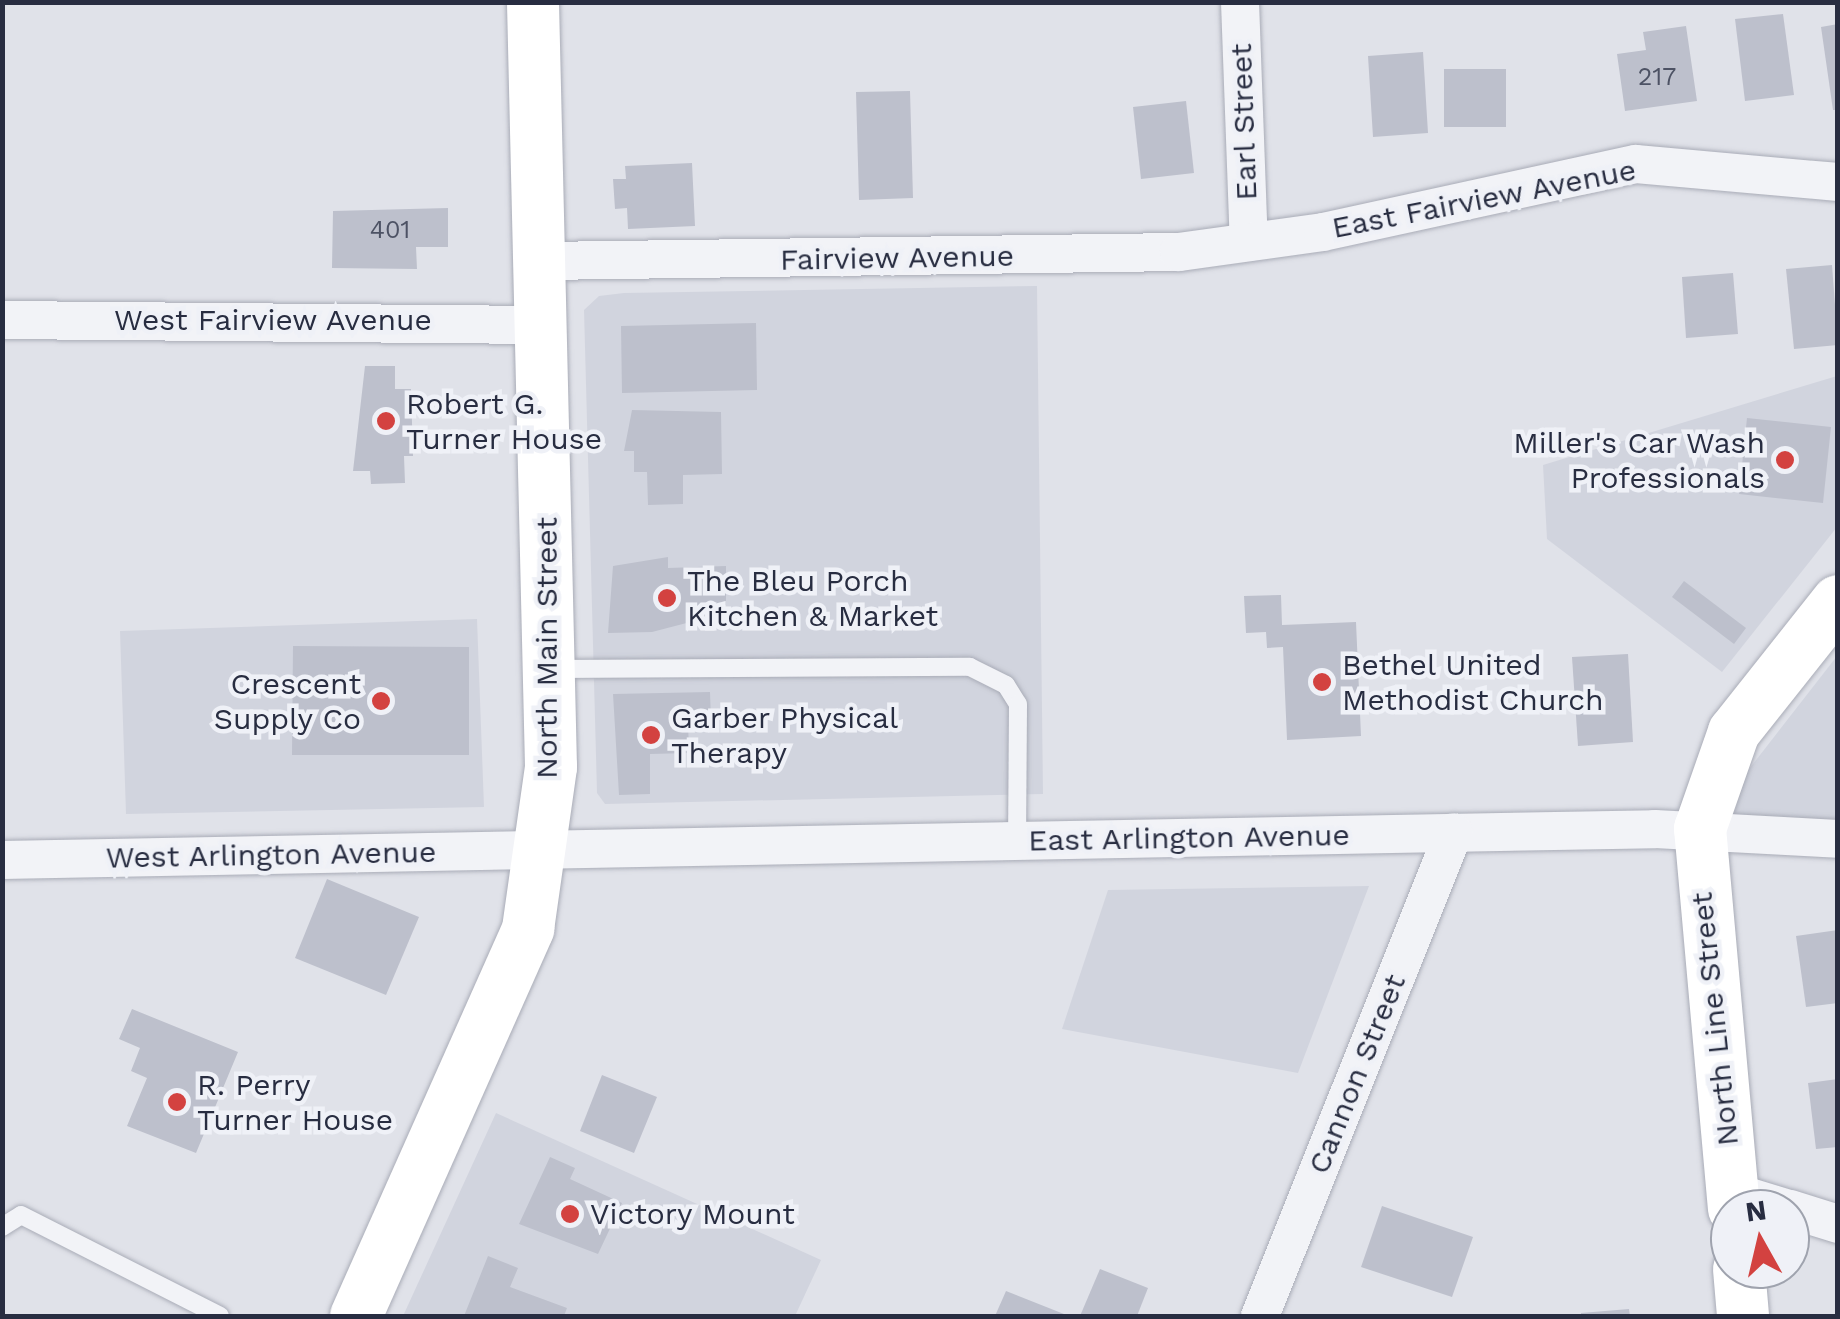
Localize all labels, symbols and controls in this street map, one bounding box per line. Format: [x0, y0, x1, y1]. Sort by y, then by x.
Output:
street label: Earl Street [1223, 42, 1265, 202]
house number: 217 [1638, 62, 1676, 92]
street label: East Fairview Avenue [1328, 152, 1640, 246]
house number: 401 [370, 215, 410, 245]
street label: Fairview Avenue [779, 238, 1015, 278]
street label: West Fairview Avenue [113, 302, 433, 338]
place label: Robert G. Turner House [406, 386, 603, 456]
marker: Robert G. Turner House [375, 410, 397, 432]
place label: Miller's Car Wash Professionals [1512, 425, 1765, 496]
marker: Miller's Car Wash Professionals [1774, 449, 1796, 471]
street label: North Main Street [529, 517, 565, 779]
place label: The Bleu Porch Kitchen & Market [687, 563, 938, 634]
marker: The Bleu Porch Kitchen & Market [656, 587, 678, 609]
place label: Bethel United Methodist Church [1342, 647, 1604, 718]
place label: Crescent Supply Co [213, 666, 361, 736]
marker: Bethel United Methodist Church [1311, 671, 1333, 693]
marker: Crescent Supply Co [370, 690, 392, 712]
place label: Garber Physical Therapy [671, 700, 899, 770]
marker: Garber Physical Therapy [640, 724, 662, 746]
street label: East Arlington Avenue [1027, 817, 1351, 859]
street label: West Arlington Avenue [104, 834, 438, 876]
street label: North Line Street [1684, 890, 1746, 1148]
street label: Cannon Street [1301, 969, 1413, 1179]
place label: R. Perry Turner House [197, 1067, 394, 1138]
marker: R. Perry Turner House [166, 1091, 188, 1113]
north arrow [1710, 1189, 1810, 1289]
text: N [1743, 1193, 1769, 1229]
place label: Victory Mount [590, 1196, 796, 1232]
marker: Victory Mount [559, 1203, 581, 1225]

